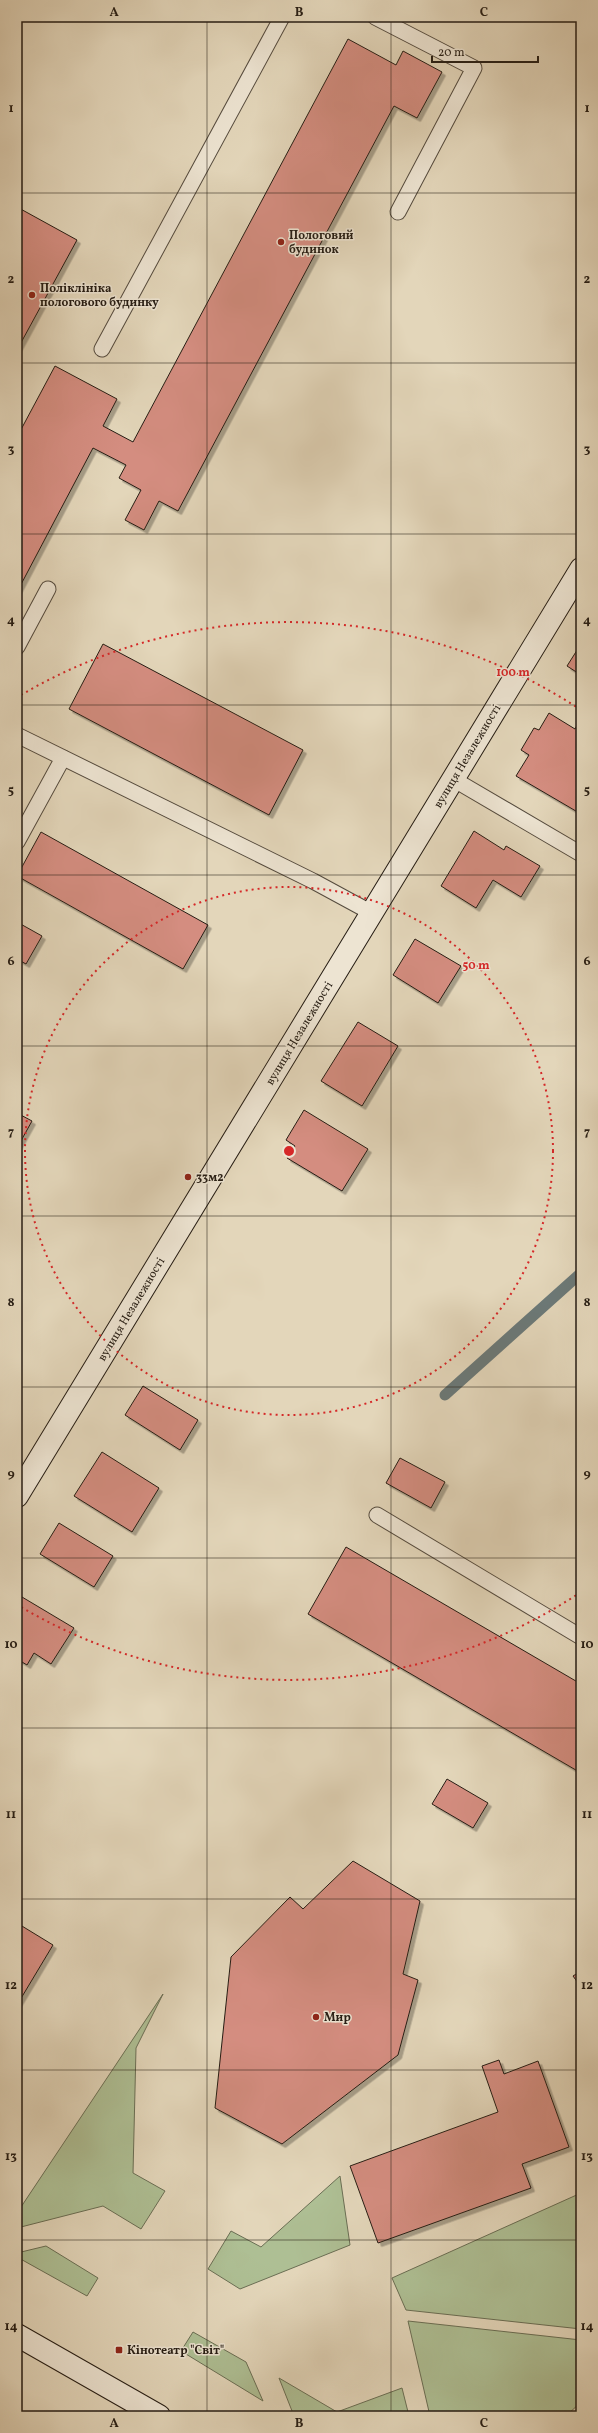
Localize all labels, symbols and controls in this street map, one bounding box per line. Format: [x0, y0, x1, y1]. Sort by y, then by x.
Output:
text: A [109, 4, 119, 22]
text: B [295, 4, 304, 22]
text: C [480, 4, 488, 22]
scale bar [432, 38, 538, 64]
text: 20 m [438, 45, 465, 61]
text: 1 [8, 100, 14, 118]
text: 1 [584, 100, 590, 118]
place label: Пологовий будинок [289, 228, 354, 258]
marker: Пологовий будинок [276, 237, 286, 247]
text: 2 [8, 271, 15, 289]
text: 2 [584, 271, 591, 289]
place label: Поліклініка пологового будинку [40, 281, 159, 311]
marker: Поліклініка пологового будинку [27, 290, 37, 300]
text: 3 [8, 441, 15, 459]
text: 3 [584, 441, 591, 459]
text: 4 [7, 612, 15, 630]
text: 4 [583, 612, 591, 630]
text: 100 m [496, 665, 530, 681]
street label: вулиця Незалежності [431, 701, 505, 811]
text: 5 [8, 782, 14, 800]
text: 5 [584, 782, 590, 800]
text: 6 [7, 953, 15, 971]
text: 6 [583, 953, 591, 971]
text: 50 m [462, 958, 490, 974]
street label: вулиця Незалежності [263, 978, 337, 1088]
text: 7 [8, 1124, 14, 1142]
text: 7 [584, 1124, 590, 1142]
centre of rings [282, 1144, 296, 1158]
place label: 33м2 [196, 1170, 223, 1186]
marker: 33м2 [183, 1172, 193, 1182]
street label: вулиця Незалежності [95, 1254, 169, 1364]
text: 8 [7, 1294, 15, 1312]
text: 8 [583, 1294, 591, 1312]
text: 9 [7, 1465, 15, 1483]
text: 9 [583, 1465, 591, 1483]
text: 10 [4, 1636, 18, 1654]
text: 10 [580, 1636, 594, 1654]
text: 11 [6, 1806, 16, 1824]
text: 11 [582, 1806, 592, 1824]
text: 12 [5, 1977, 17, 1995]
text: 12 [581, 1977, 593, 1995]
place label: Мир [324, 2010, 351, 2026]
marker: Мир [311, 2012, 321, 2022]
text: 13 [5, 2148, 17, 2166]
text: 13 [581, 2148, 593, 2166]
text: 14 [4, 2318, 18, 2336]
text: 14 [580, 2318, 594, 2336]
place label: Кінотеатр "Світ" [127, 2343, 224, 2359]
marker: Кінотеатр "Світ" [114, 2345, 124, 2355]
text: A [109, 2415, 119, 2433]
text: B [295, 2415, 304, 2433]
text: C [480, 2415, 488, 2433]

